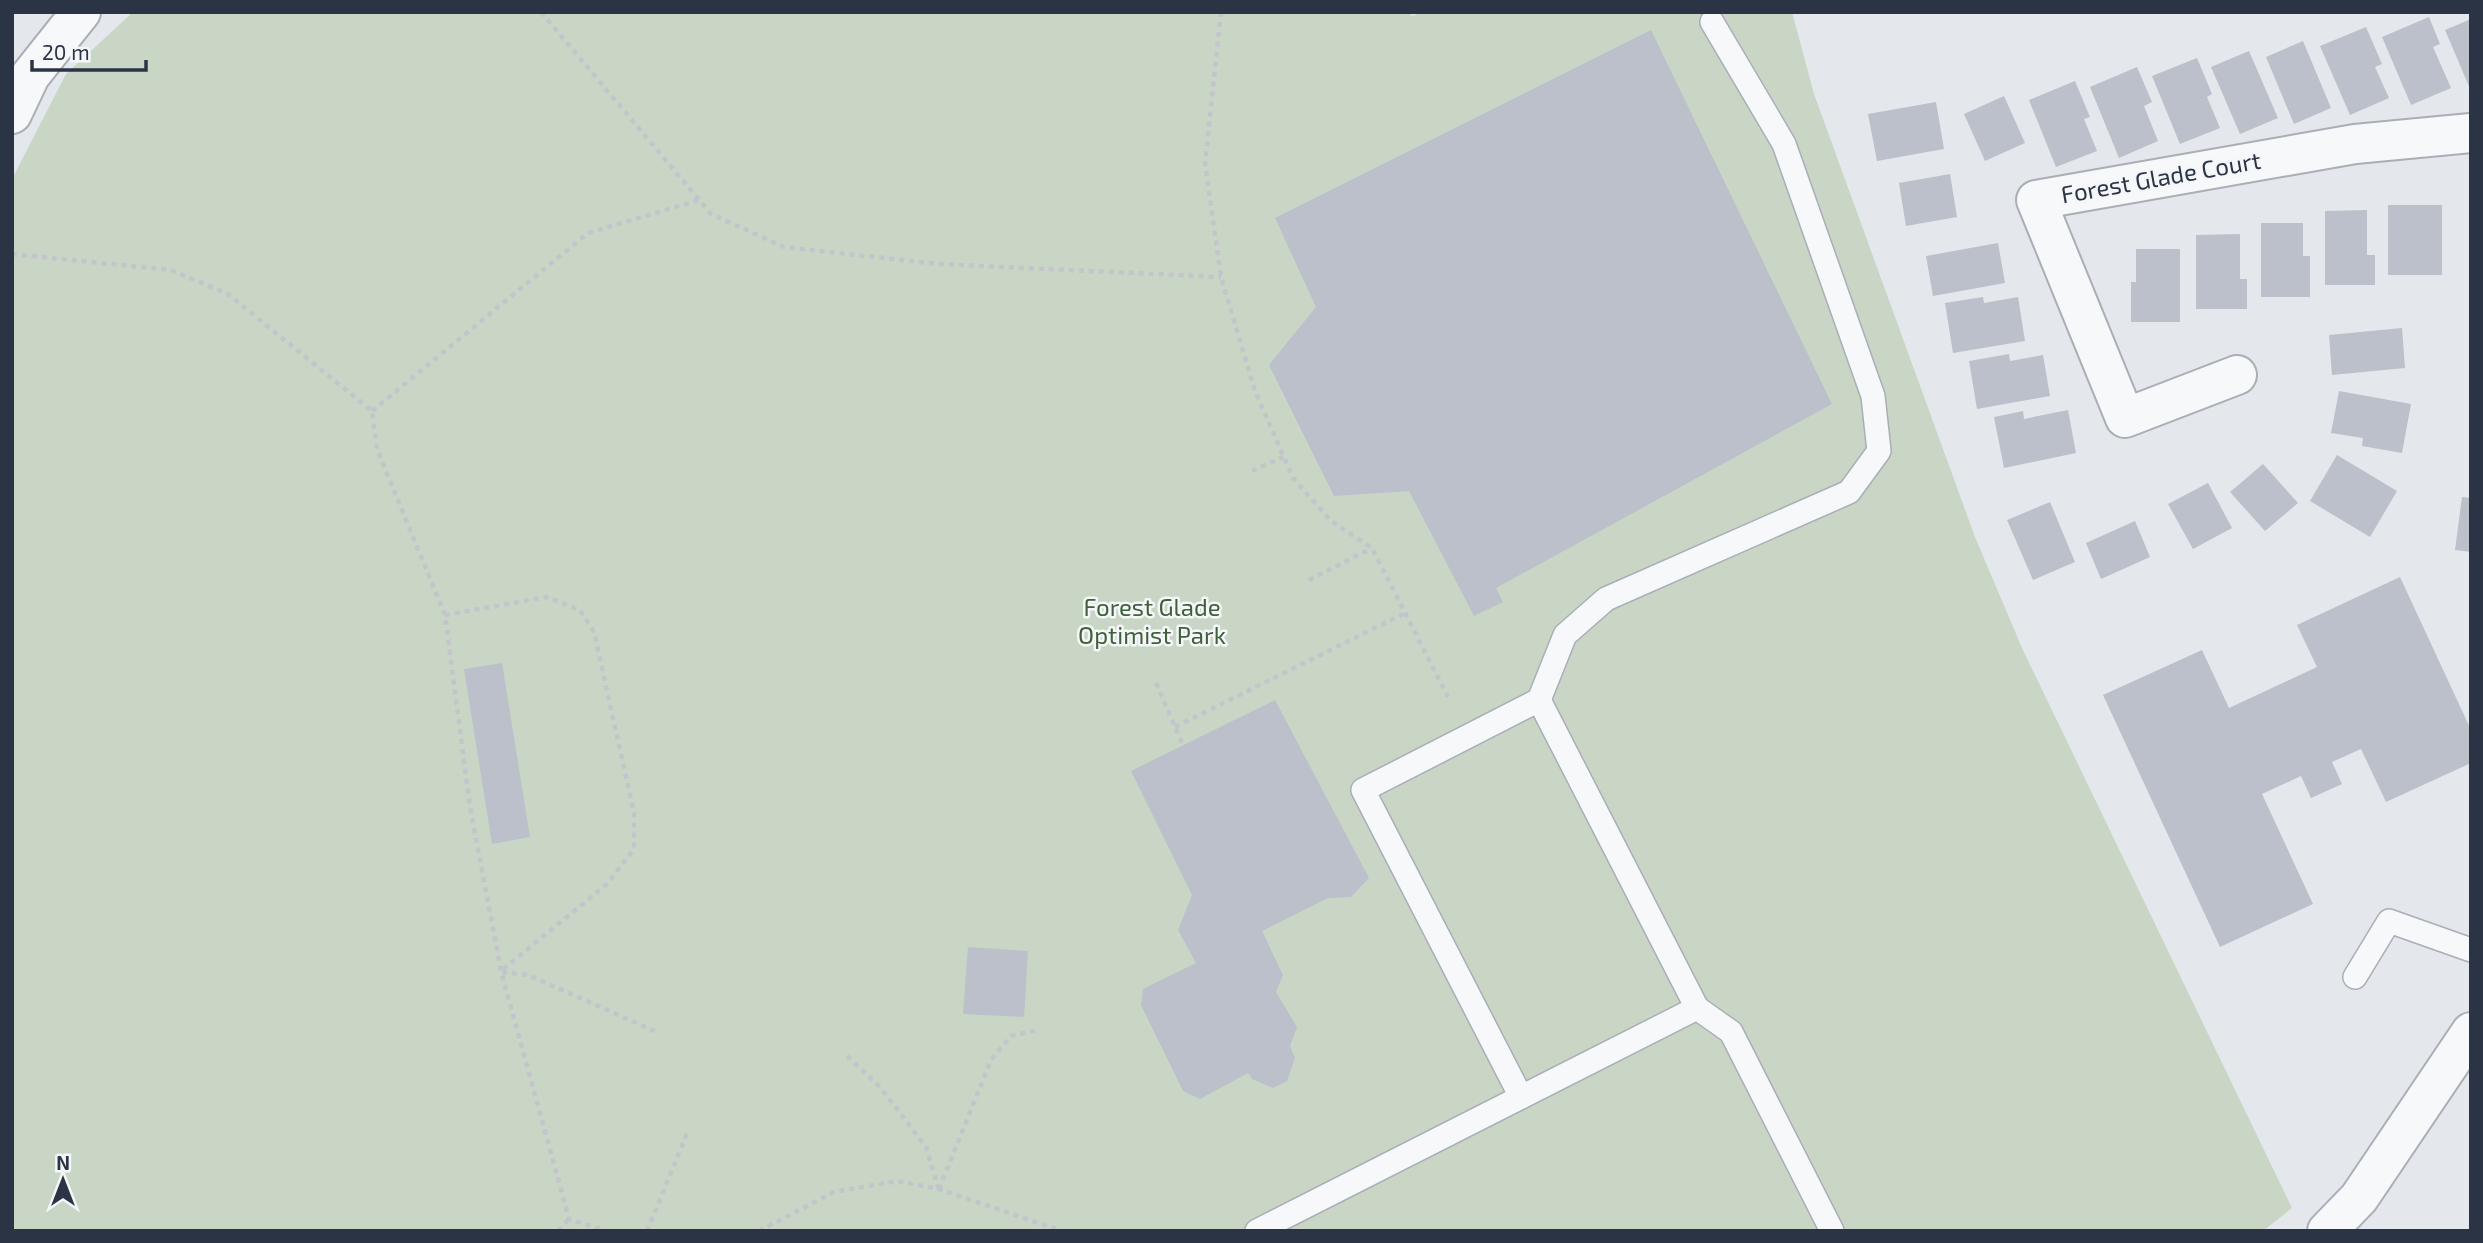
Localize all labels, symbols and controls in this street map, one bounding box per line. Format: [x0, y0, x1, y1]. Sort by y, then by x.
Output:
scale bar [32, 28, 145, 72]
text: 20 m [42, 39, 90, 64]
street label: Forest Glade Court [2059, 145, 2263, 208]
park label: Forest Glade Optimist Park [1078, 592, 1226, 649]
north arrow [28, 1145, 98, 1215]
text: N [56, 1151, 70, 1174]

